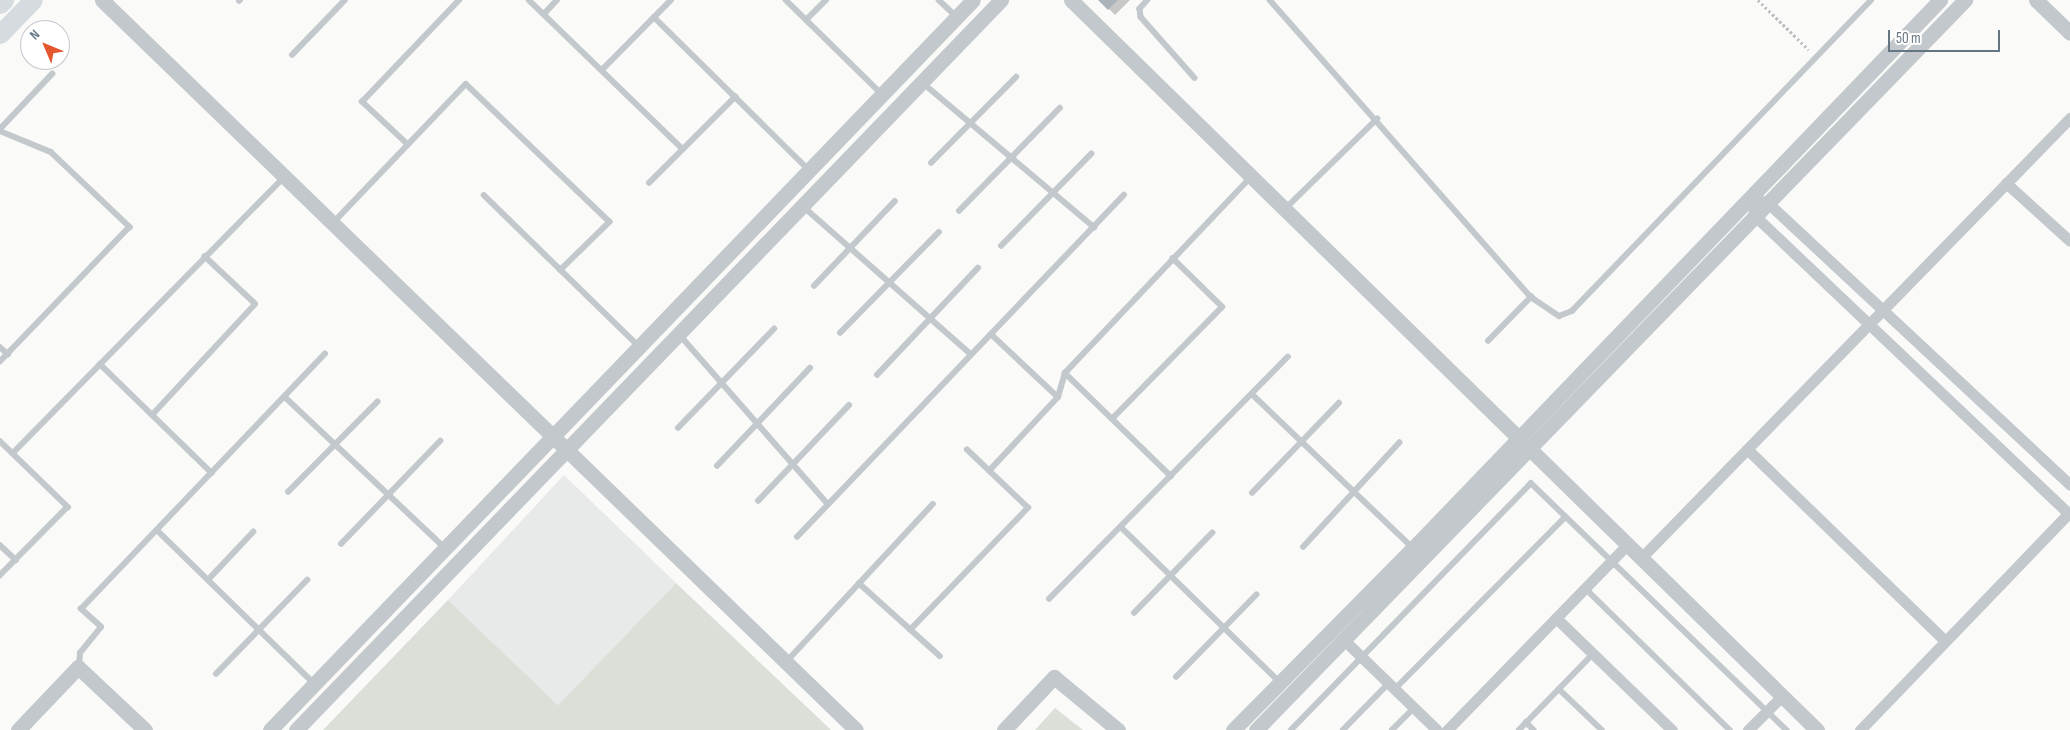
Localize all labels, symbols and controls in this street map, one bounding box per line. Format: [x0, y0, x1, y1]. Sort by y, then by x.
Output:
north arrow [20, 20, 70, 70]
scale bar [1890, 20, 2002, 52]
text: N [26, 26, 43, 43]
text: 50 m [1896, 29, 1921, 48]

